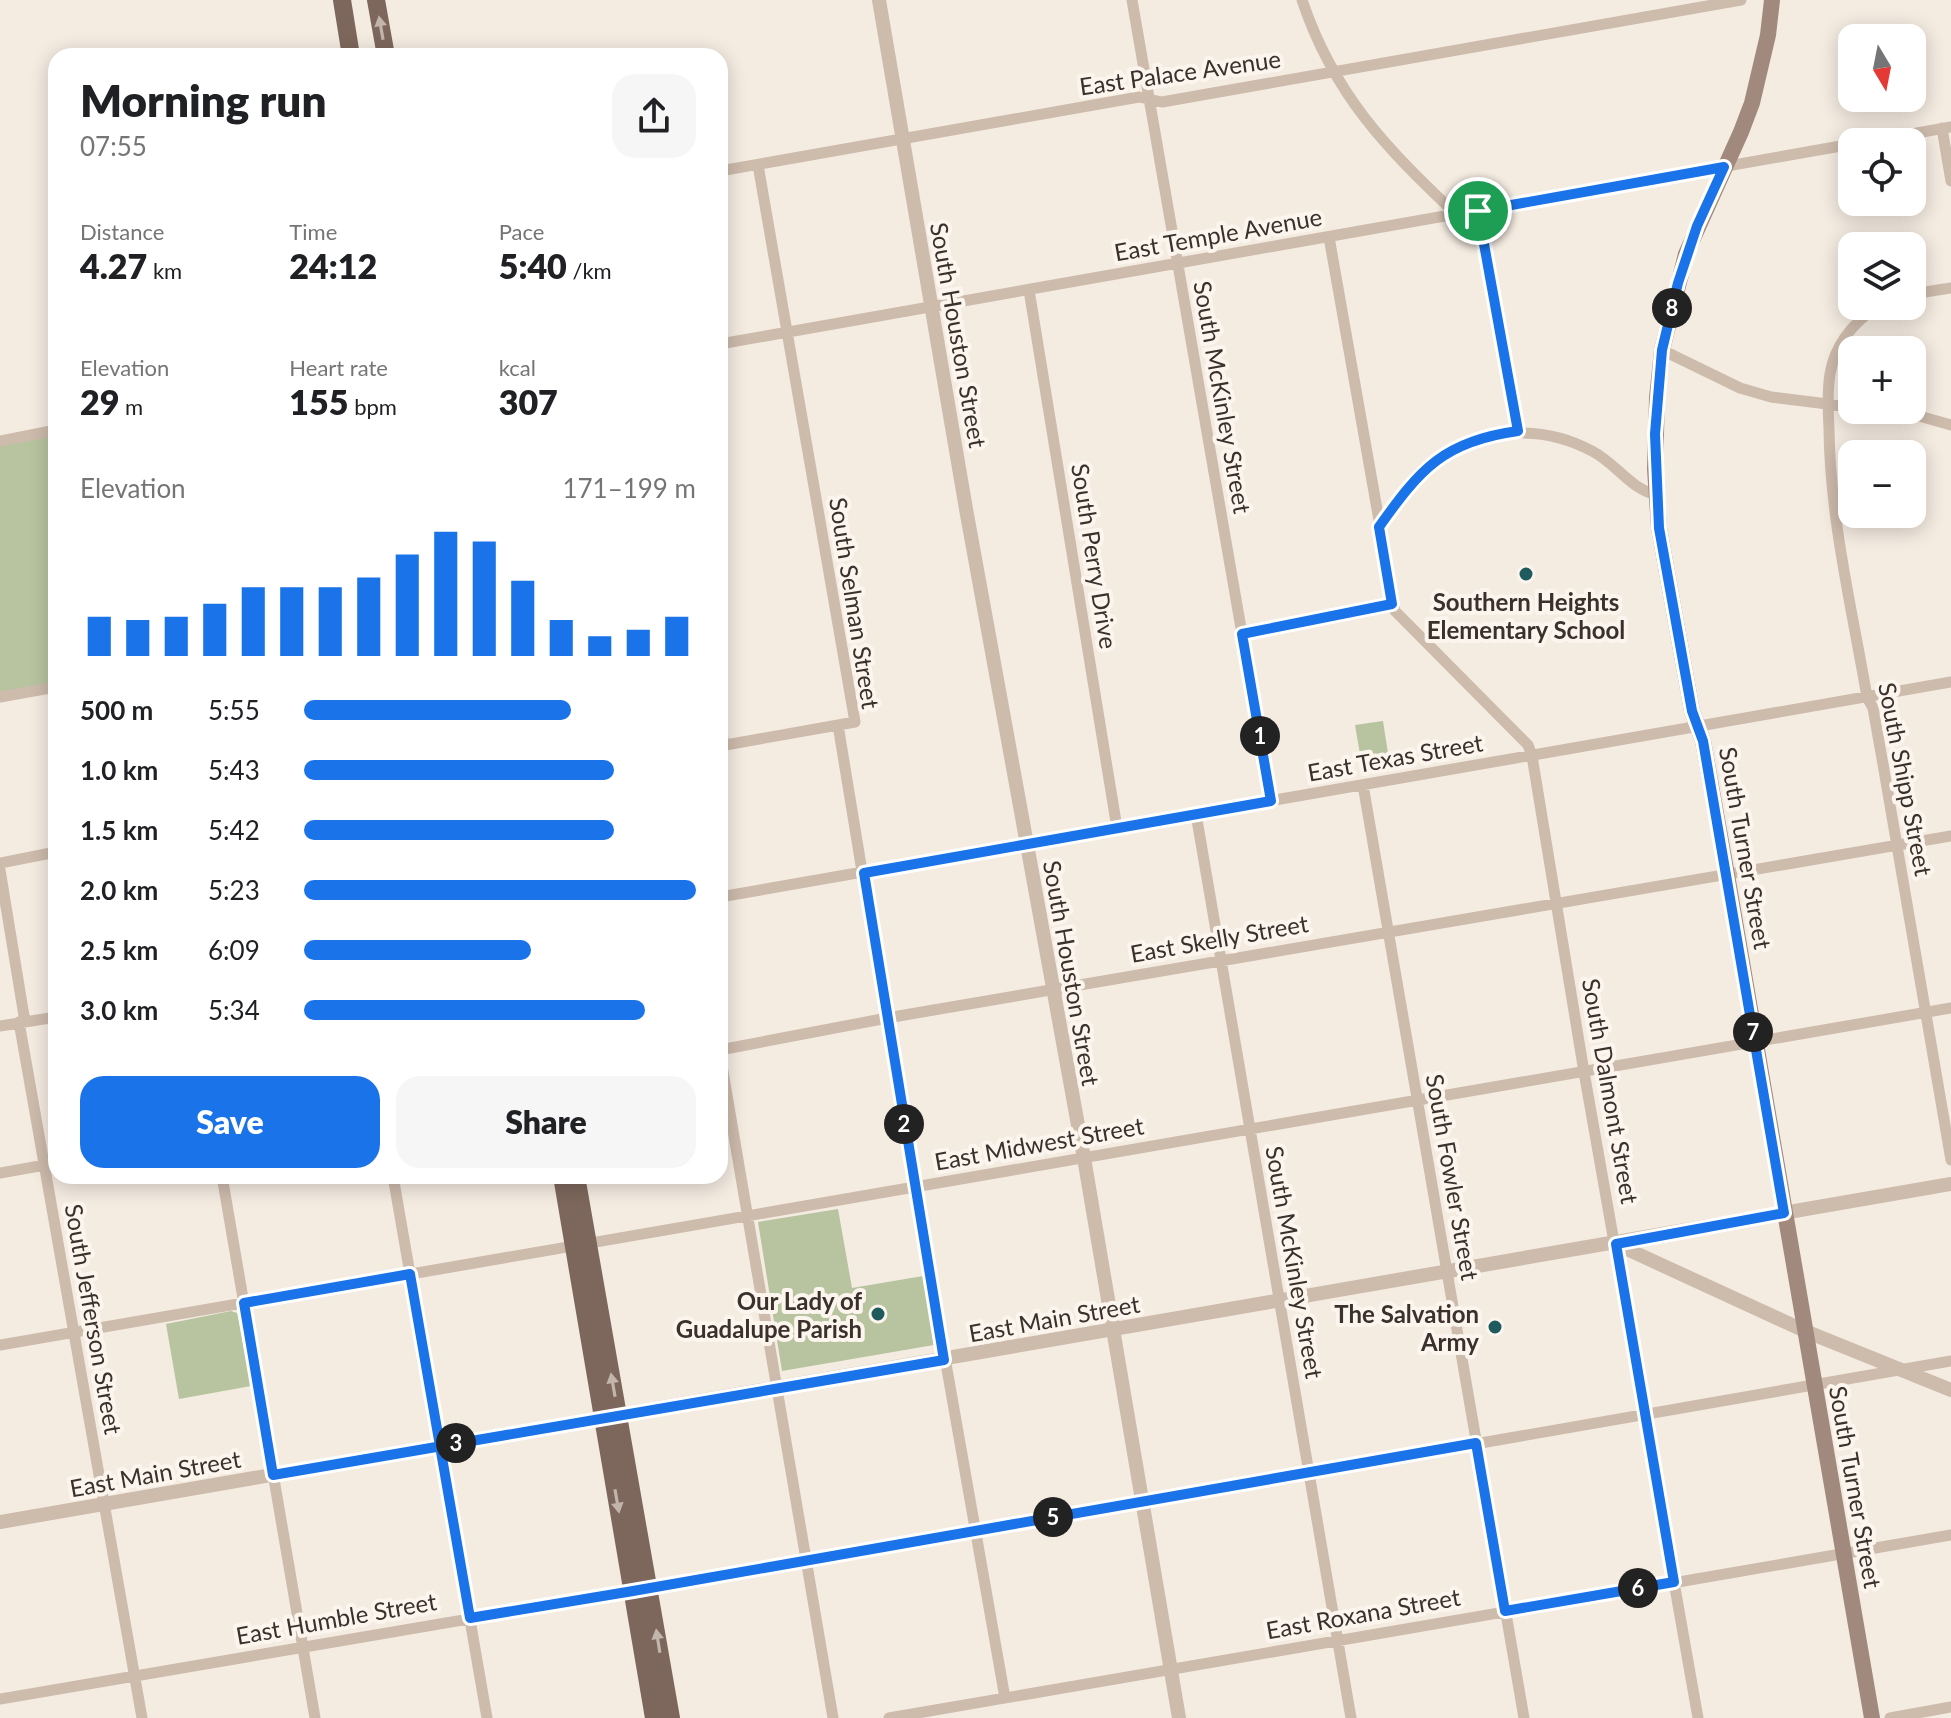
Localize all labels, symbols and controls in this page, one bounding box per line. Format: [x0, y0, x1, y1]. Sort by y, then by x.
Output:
one-way arrow [374, 15, 386, 40]
north arrow [1838, 24, 1926, 112]
map controls [1838, 24, 1926, 528]
street label: East Palace Avenue [1077, 44, 1283, 100]
text: Morning run [80, 74, 327, 126]
button: share [612, 74, 696, 158]
button: locate [1838, 128, 1926, 216]
text: 07:55 [80, 130, 147, 162]
pin [1444, 177, 1512, 245]
icon: arrive [1456, 189, 1500, 233]
street label: East Temple Avenue [1112, 201, 1324, 267]
text: Distance [80, 218, 164, 245]
text: Time [289, 218, 337, 245]
text: Pace [499, 218, 544, 245]
street label: South Houston Street [925, 220, 993, 450]
button: layers [1838, 232, 1926, 320]
text: 4.27 [80, 245, 147, 286]
text: 24:12 [289, 245, 377, 286]
text: 5:40 [499, 245, 567, 286]
text: km [147, 257, 182, 284]
text: /km [567, 257, 612, 284]
street label: South McKinley Street [1188, 279, 1258, 516]
pin: 8 [1652, 288, 1692, 328]
text: 8 [1666, 294, 1678, 321]
button: + [1838, 336, 1926, 424]
text: Elevation [80, 354, 169, 381]
text: Heart rate [289, 354, 388, 381]
text: kcal [499, 354, 536, 381]
text: 29 [80, 381, 119, 422]
text: 155 [289, 381, 349, 422]
text: 307 [499, 381, 558, 422]
text: m [119, 393, 143, 420]
text: bpm [349, 393, 397, 420]
button: − [1838, 440, 1926, 528]
street label: South Perry Drive [1066, 461, 1124, 651]
text: Elevation [80, 472, 186, 504]
text: 171–199 m [562, 472, 696, 504]
street label: South Selman Street [824, 495, 886, 711]
marker: Southern Heights Elementary School [1517, 565, 1535, 583]
place label: Southern Heights Elementary School [1427, 587, 1625, 644]
street label: South Shipp Street [1873, 680, 1939, 878]
text: 500 m [80, 694, 153, 726]
text: 5:55 [208, 694, 260, 726]
pin: 1 [1240, 716, 1280, 756]
text: 1 [1254, 722, 1266, 749]
street label: East Texas Street [1305, 727, 1485, 787]
street label: South Turner Street [1714, 745, 1778, 952]
text: 1.0 km [80, 754, 158, 786]
text: 5:43 [208, 754, 260, 786]
text: 1.5 km [80, 814, 158, 846]
text: 5:42 [208, 814, 260, 846]
street label: South Houston Street [1038, 858, 1106, 1088]
text: 2.0 km [80, 874, 158, 906]
text: 5:23 [208, 874, 260, 906]
street label: East Skelly Street [1128, 908, 1311, 968]
text: 2.5 km [80, 934, 158, 966]
text: 6:09 [208, 934, 260, 966]
street label: South Dalmont Street [1577, 976, 1645, 1206]
text: 3.0 km [80, 994, 158, 1026]
text: 5:34 [208, 994, 260, 1026]
pin: 7 [1733, 1012, 1773, 1052]
text: 7 [1747, 1018, 1759, 1045]
street label: South Fowler Street [1421, 1072, 1485, 1283]
button: Save [80, 1076, 380, 1168]
button: Share [396, 1076, 696, 1168]
pin: 2 [884, 1104, 924, 1144]
text: 2 [898, 1110, 910, 1137]
street label: East Midwest Street [932, 1110, 1146, 1176]
street label: South McKinley Street [1260, 1144, 1330, 1381]
street label: South Jefferson Street [59, 1202, 129, 1437]
place label: Our Lady of Guadalupe Parish [676, 1286, 862, 1343]
street label: East Main Street [966, 1289, 1142, 1347]
place label: The Salvation Army [1334, 1299, 1479, 1356]
marker: Our Lady of Guadalupe Parish [869, 1305, 887, 1323]
marker: The Salvation Army [1486, 1318, 1504, 1336]
one-way arrow [606, 1372, 619, 1397]
street label: South Turner Street [1824, 1384, 1888, 1591]
pin: 3 [436, 1423, 476, 1463]
text: 3 [450, 1429, 462, 1456]
street label: East Main Street [67, 1444, 243, 1502]
one-way arrow [612, 1489, 624, 1514]
pin: 5 [1033, 1497, 1073, 1537]
text: 5 [1047, 1503, 1059, 1530]
pin: 6 [1618, 1568, 1658, 1608]
text: 6 [1632, 1574, 1644, 1601]
street label: East Roxana Street [1264, 1582, 1463, 1644]
street label: East Humble Street [233, 1586, 439, 1650]
one-way arrow [651, 1628, 664, 1653]

